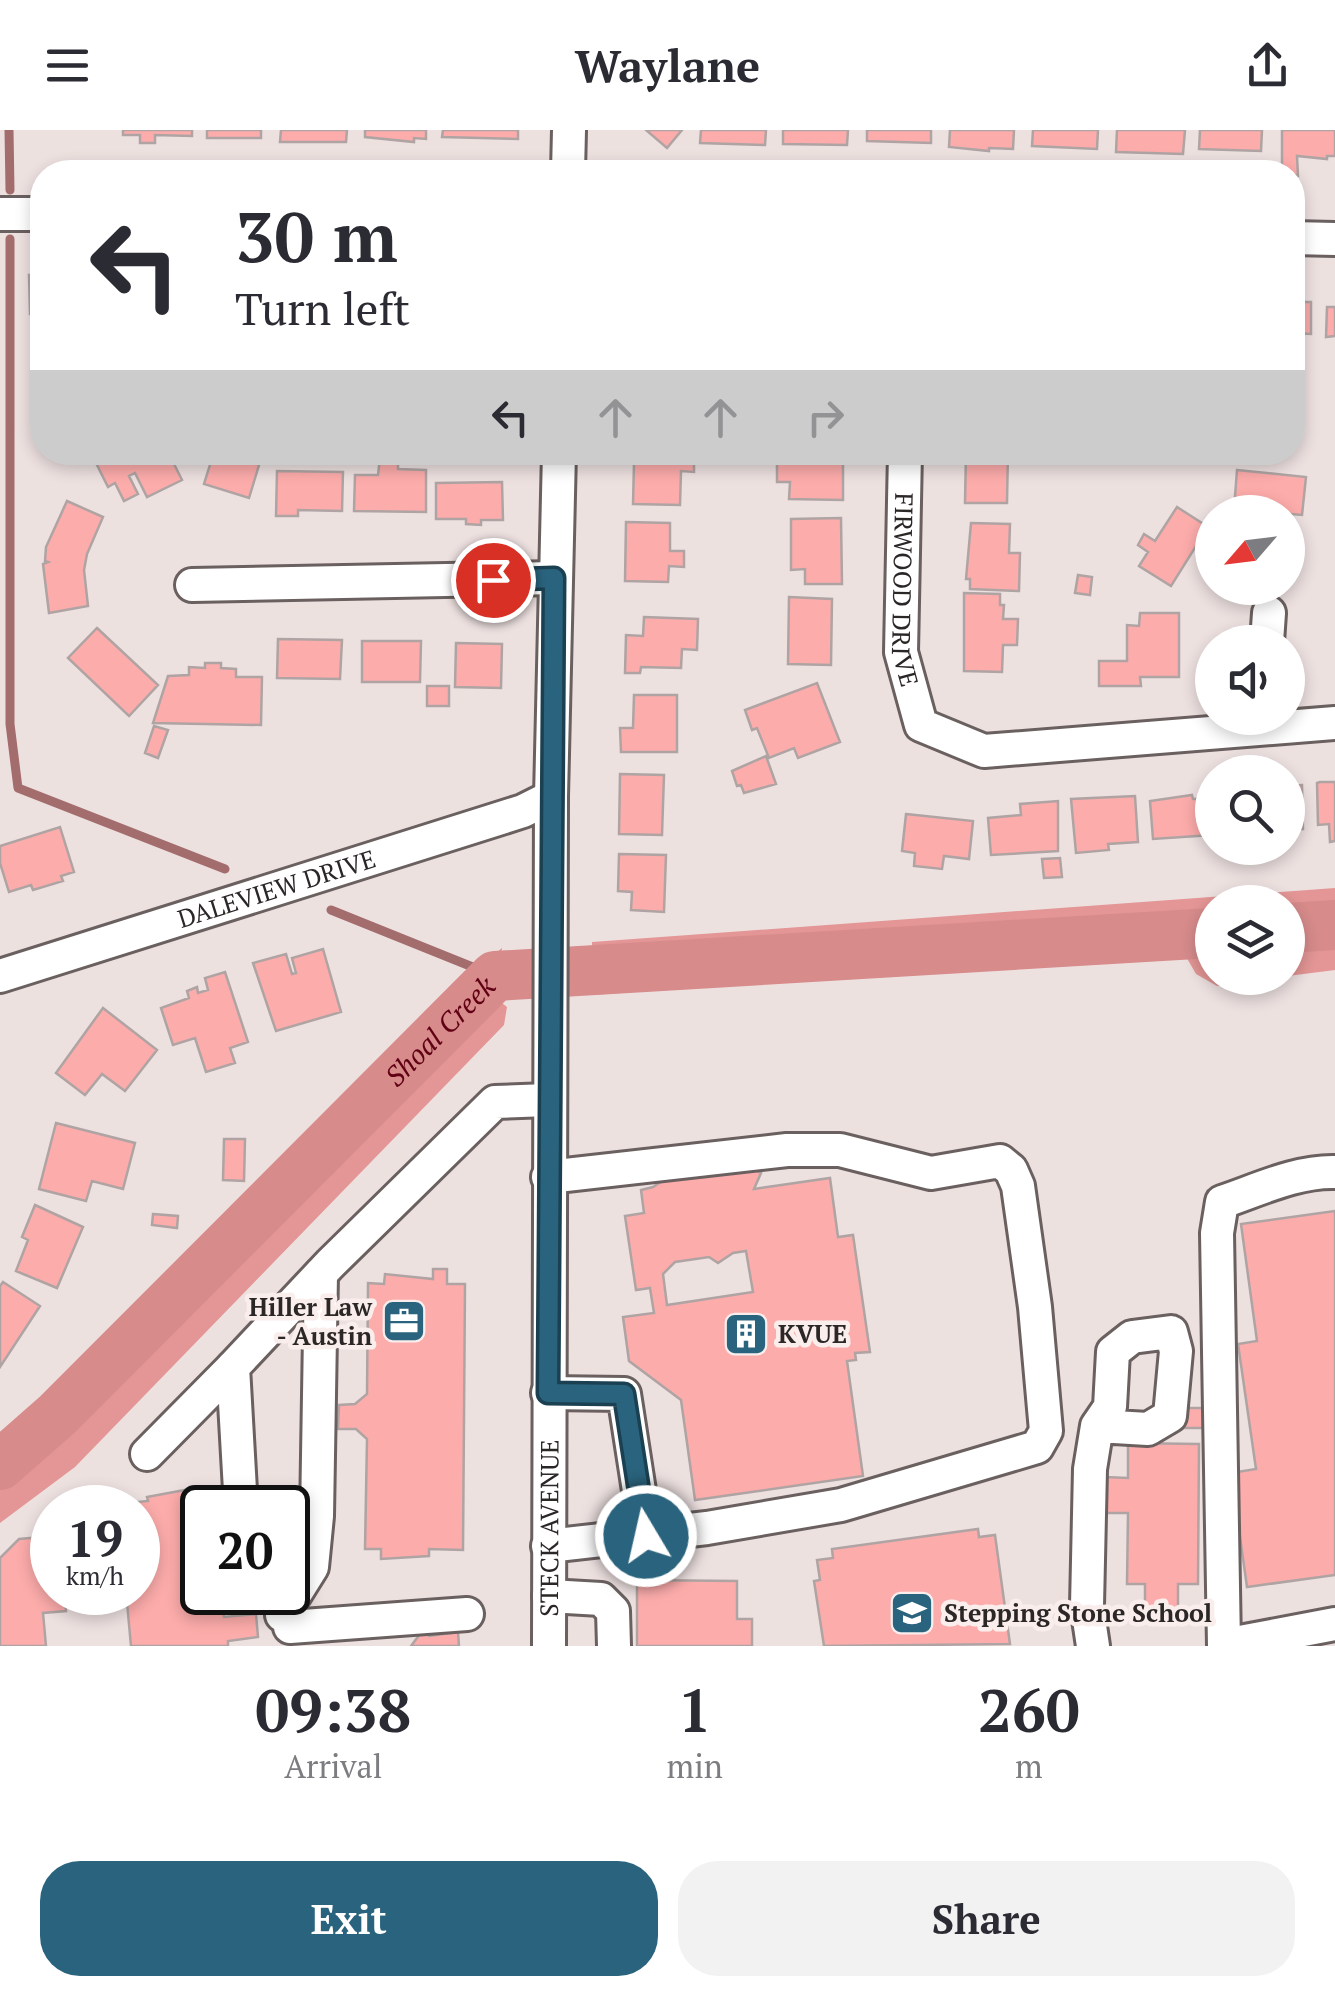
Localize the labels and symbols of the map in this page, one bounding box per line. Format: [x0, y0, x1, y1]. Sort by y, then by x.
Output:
street label: FIRWOOD DRIVE [885, 492, 927, 690]
north arrow [1195, 495, 1305, 605]
pin [451, 538, 536, 623]
street label: DALEVIEW DRIVE [173, 842, 380, 935]
water label: Shoal Creek [377, 967, 503, 1094]
place label: Hiller Law - Austin [249, 1290, 372, 1352]
office icon: Hiller Law - Austin [381, 1298, 427, 1344]
building icon: KVUE [723, 1311, 769, 1357]
place label: KVUE [778, 1317, 847, 1350]
street label: STECK AVENUE [532, 1439, 565, 1617]
position arrow [594, 1484, 698, 1588]
speed limit sign: 20 [180, 1485, 310, 1615]
school or university icon: Stepping Stone School [889, 1590, 935, 1636]
place label: Stepping Stone School [944, 1596, 1212, 1629]

